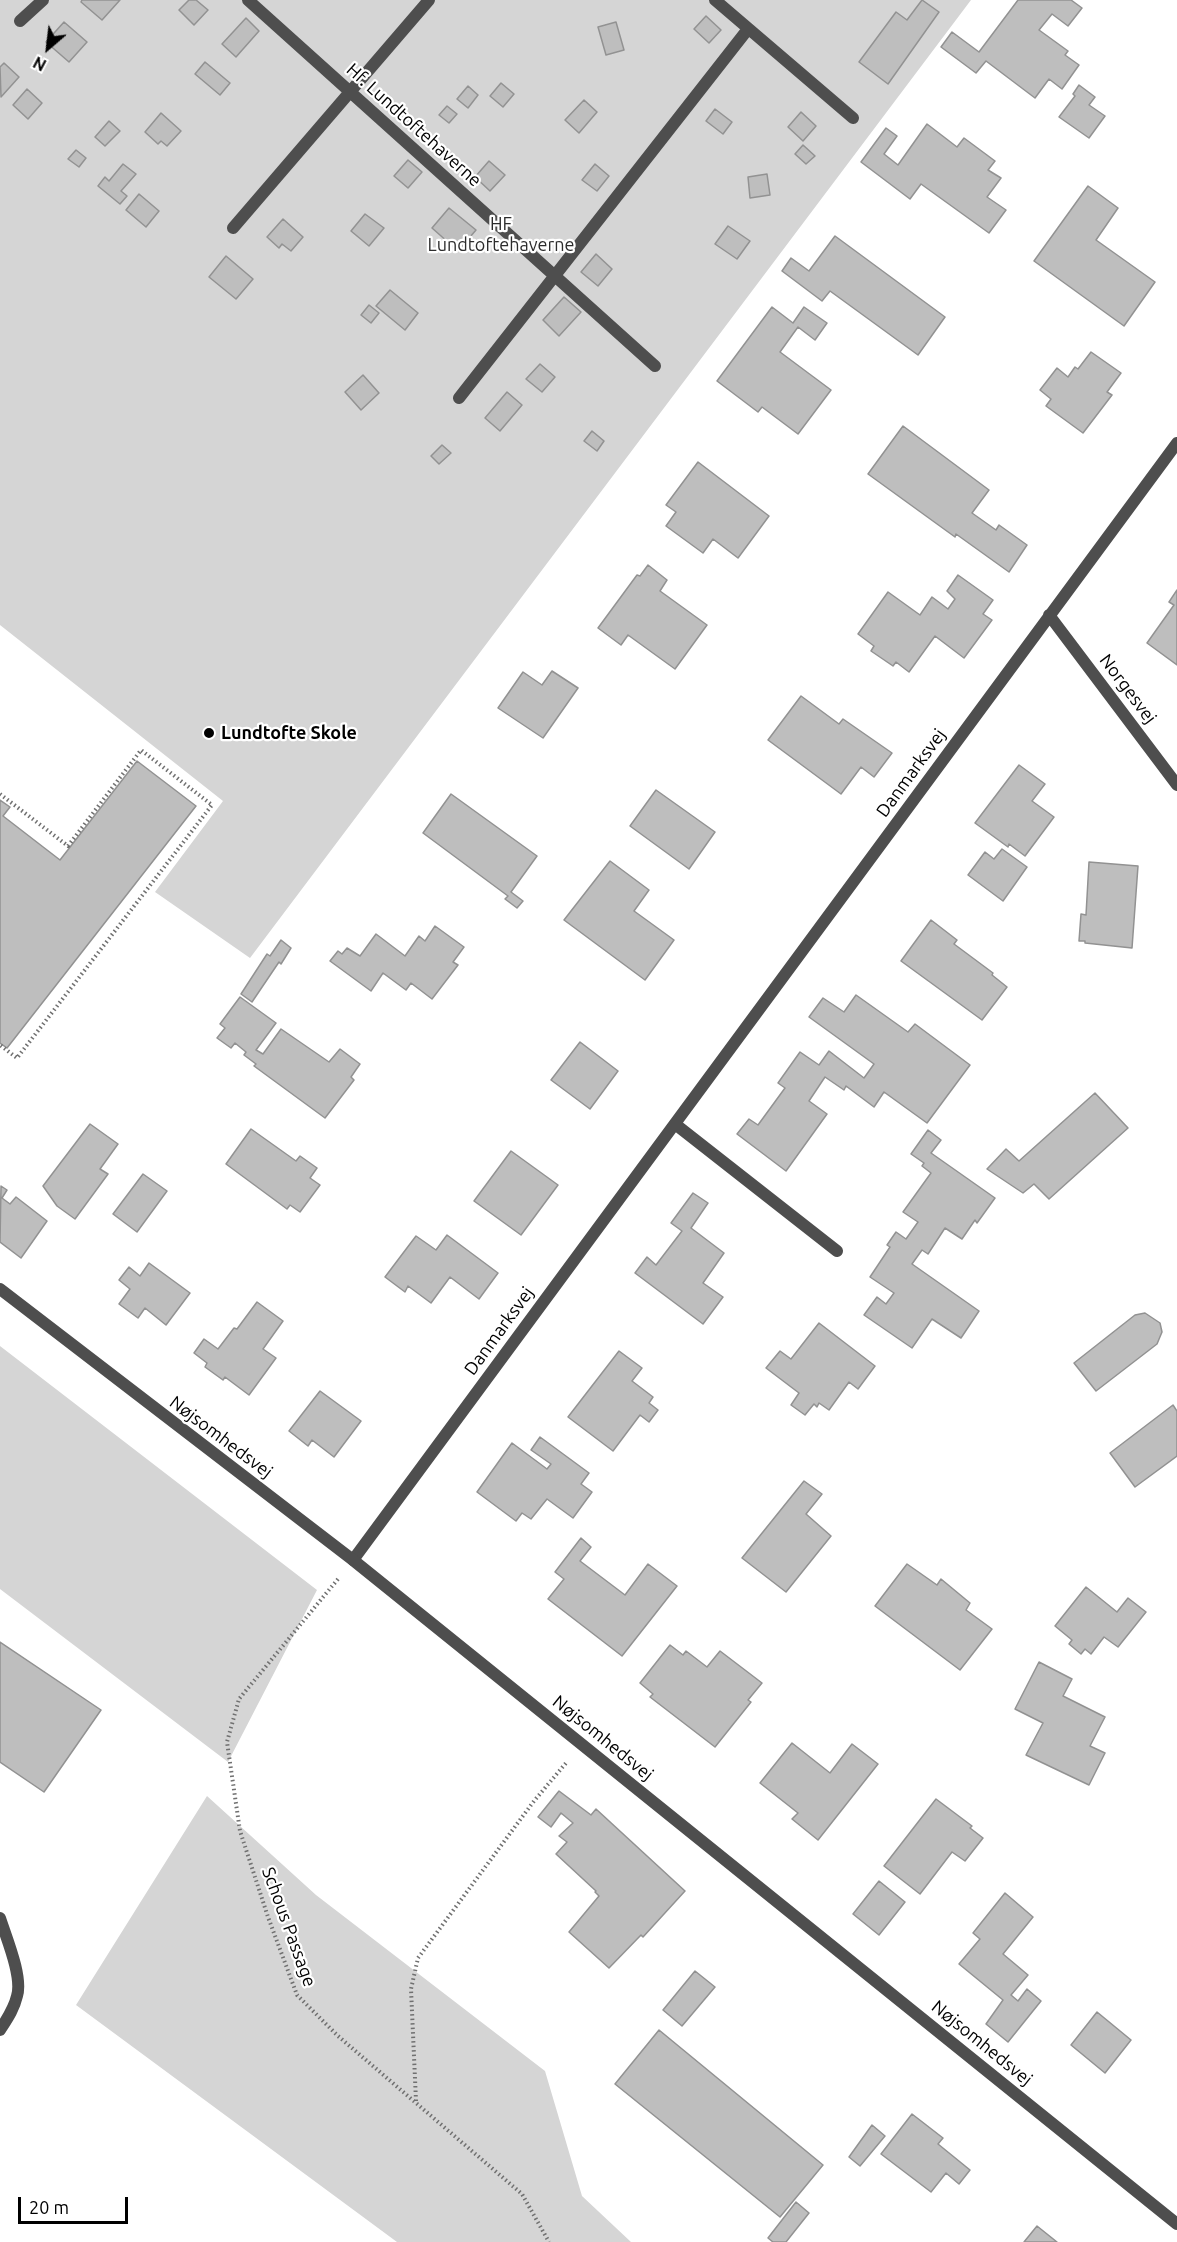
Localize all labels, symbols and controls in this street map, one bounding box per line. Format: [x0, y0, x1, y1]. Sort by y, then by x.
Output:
north arrow [18, 18, 78, 78]
text: N [30, 53, 49, 75]
street label: Hf. Lundtoftehaverne [342, 59, 486, 191]
park label: HF Lundtoftehaverne [428, 213, 574, 256]
street label: Norgesvej [1095, 650, 1161, 728]
place label: Lundtofte Skole [221, 722, 357, 744]
street label: Danmarksvej [872, 725, 950, 821]
marker: Lundtofte Skole [202, 726, 216, 740]
street label: Danmarksvej [460, 1283, 538, 1379]
street label: Nøjsomhedsvej [165, 1391, 277, 1483]
street label: Nøjsomhedsvej [548, 1691, 658, 1785]
street label: Schous Passage [257, 1864, 321, 1990]
street label: Nøjsomhedsvej [927, 1996, 1037, 2090]
scale bar [21, 2185, 130, 2223]
text: 20 m [29, 2197, 69, 2217]

